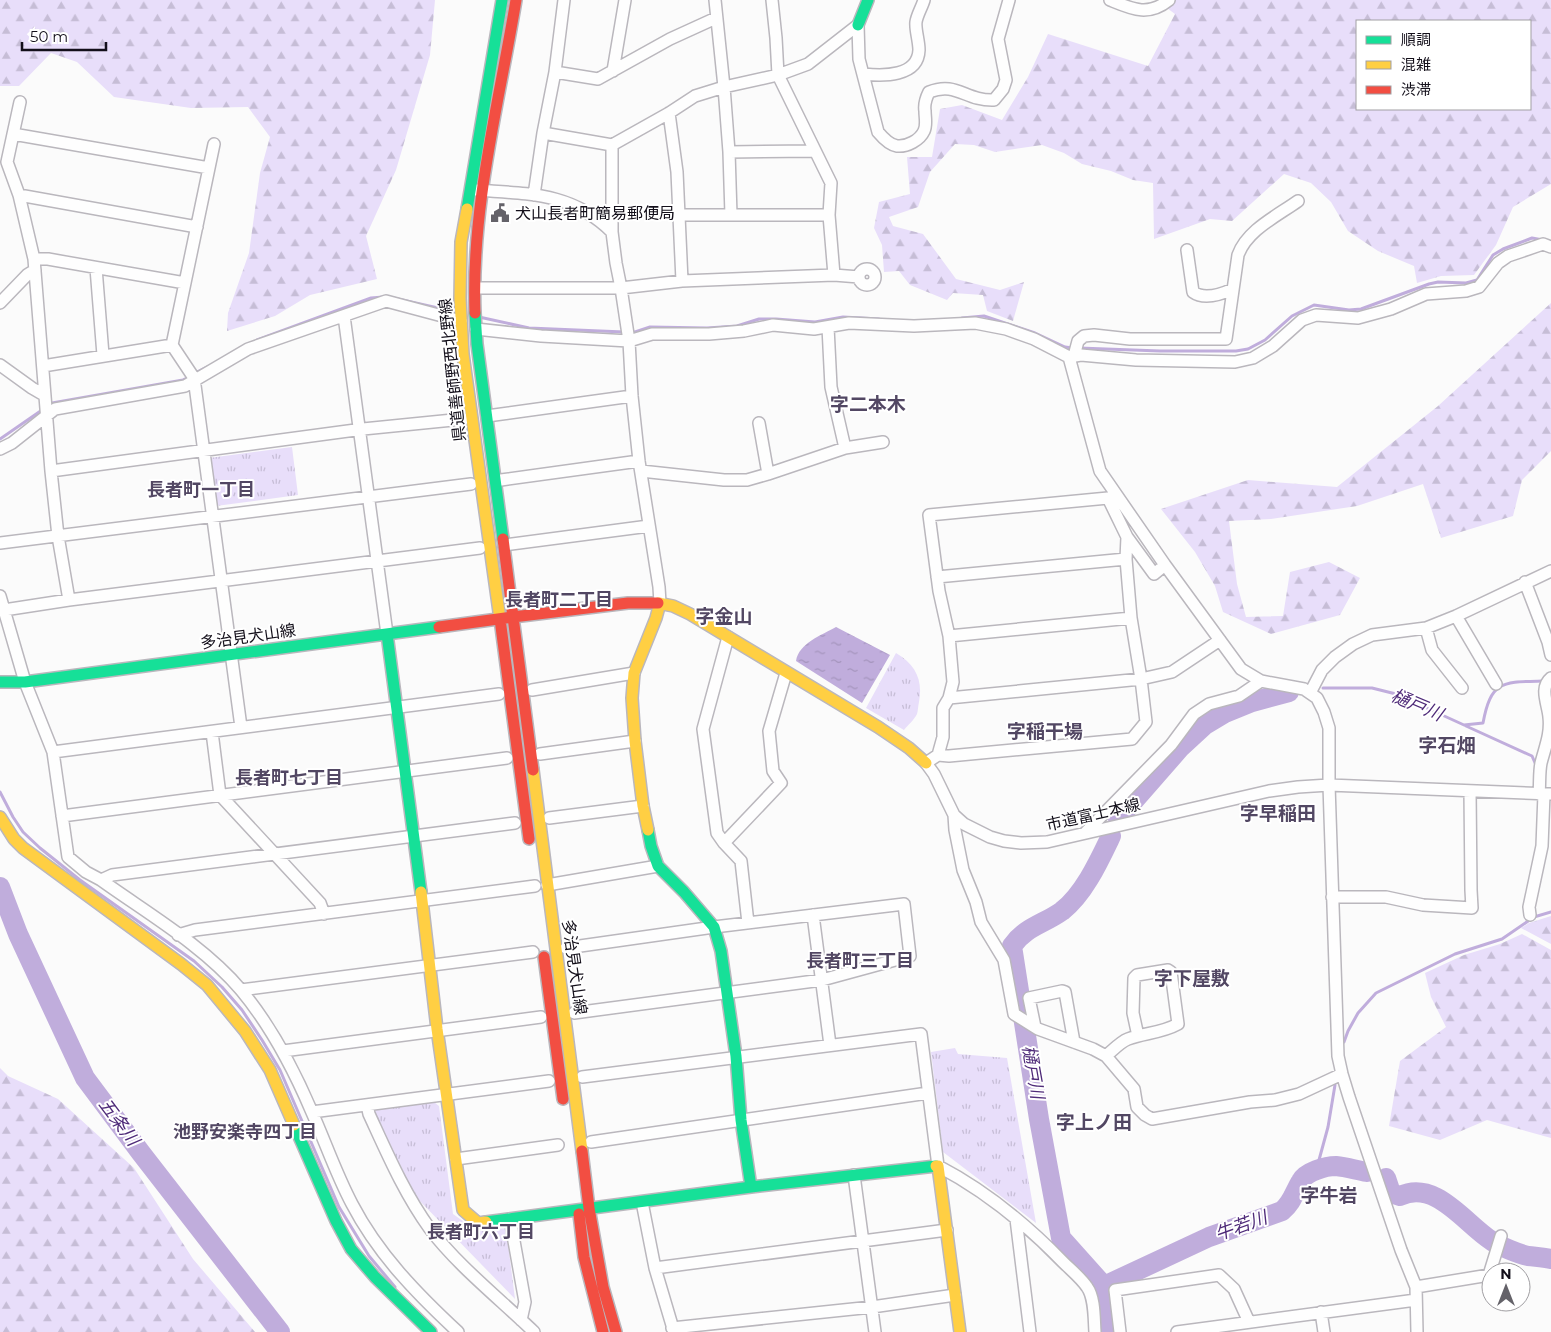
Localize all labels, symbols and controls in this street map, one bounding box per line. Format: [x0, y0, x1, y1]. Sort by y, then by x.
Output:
scale bar [22, 20, 106, 52]
legend [1356, 20, 1531, 110]
text: 50 m [30, 27, 68, 46]
text: 順調 [1401, 30, 1431, 49]
text: 混雑 [1401, 55, 1431, 74]
text: 渋滞 [1401, 80, 1431, 99]
public building icon: 犬山長者町簡易郵便局 [489, 202, 511, 224]
place label: 犬山長者町簡易郵便局 [515, 204, 675, 223]
street label: 県道善師野西北野線 [436, 297, 469, 443]
district label: 字二本木 [830, 393, 906, 416]
district label: 長者町一丁目 [147, 479, 255, 501]
district label: 長者町二丁目 [505, 589, 613, 611]
district label: 字金山 [695, 605, 753, 628]
street label: 多治見犬山線 [199, 620, 297, 653]
water label: 樋戸川 [1388, 684, 1448, 726]
district label: 字稲干場 [1007, 720, 1083, 743]
district label: 字石畑 [1418, 734, 1476, 757]
district label: 長者町七丁目 [235, 767, 343, 789]
street label: 市道富士本線 [1044, 794, 1142, 835]
district label: 字早稲田 [1240, 802, 1316, 825]
street label: 多治見犬山線 [558, 918, 591, 1016]
district label: 長者町三丁目 [806, 950, 914, 972]
district label: 字下屋敷 [1154, 967, 1230, 990]
water label: 樋戸川 [1017, 1044, 1049, 1102]
water label: 五条川 [94, 1094, 145, 1152]
district label: 字上ノ田 [1056, 1111, 1132, 1134]
district label: 池野安楽寺四丁目 [173, 1121, 317, 1143]
district label: 字牛岩 [1300, 1184, 1358, 1207]
water label: 牛若川 [1212, 1206, 1272, 1246]
district label: 長者町六丁目 [427, 1221, 535, 1243]
north arrow [1481, 1262, 1531, 1312]
text: N [1500, 1265, 1512, 1283]

